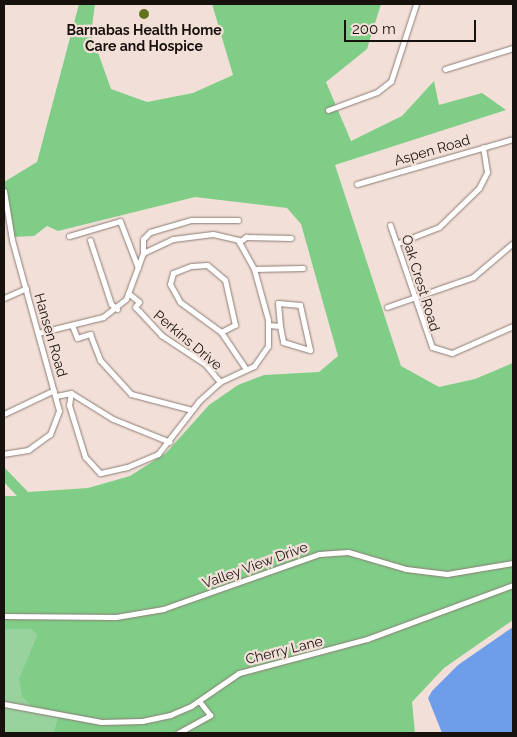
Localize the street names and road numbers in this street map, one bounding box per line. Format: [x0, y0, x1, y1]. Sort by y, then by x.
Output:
street label: Aspen Road [392, 131, 472, 169]
street label: Oak Crest Road [398, 233, 444, 333]
street label: Hansen Road [31, 291, 71, 379]
street label: Perkins Drive [150, 307, 226, 373]
street label: Valley View Drive [199, 538, 311, 592]
street label: Cherry Lane [244, 632, 324, 668]

